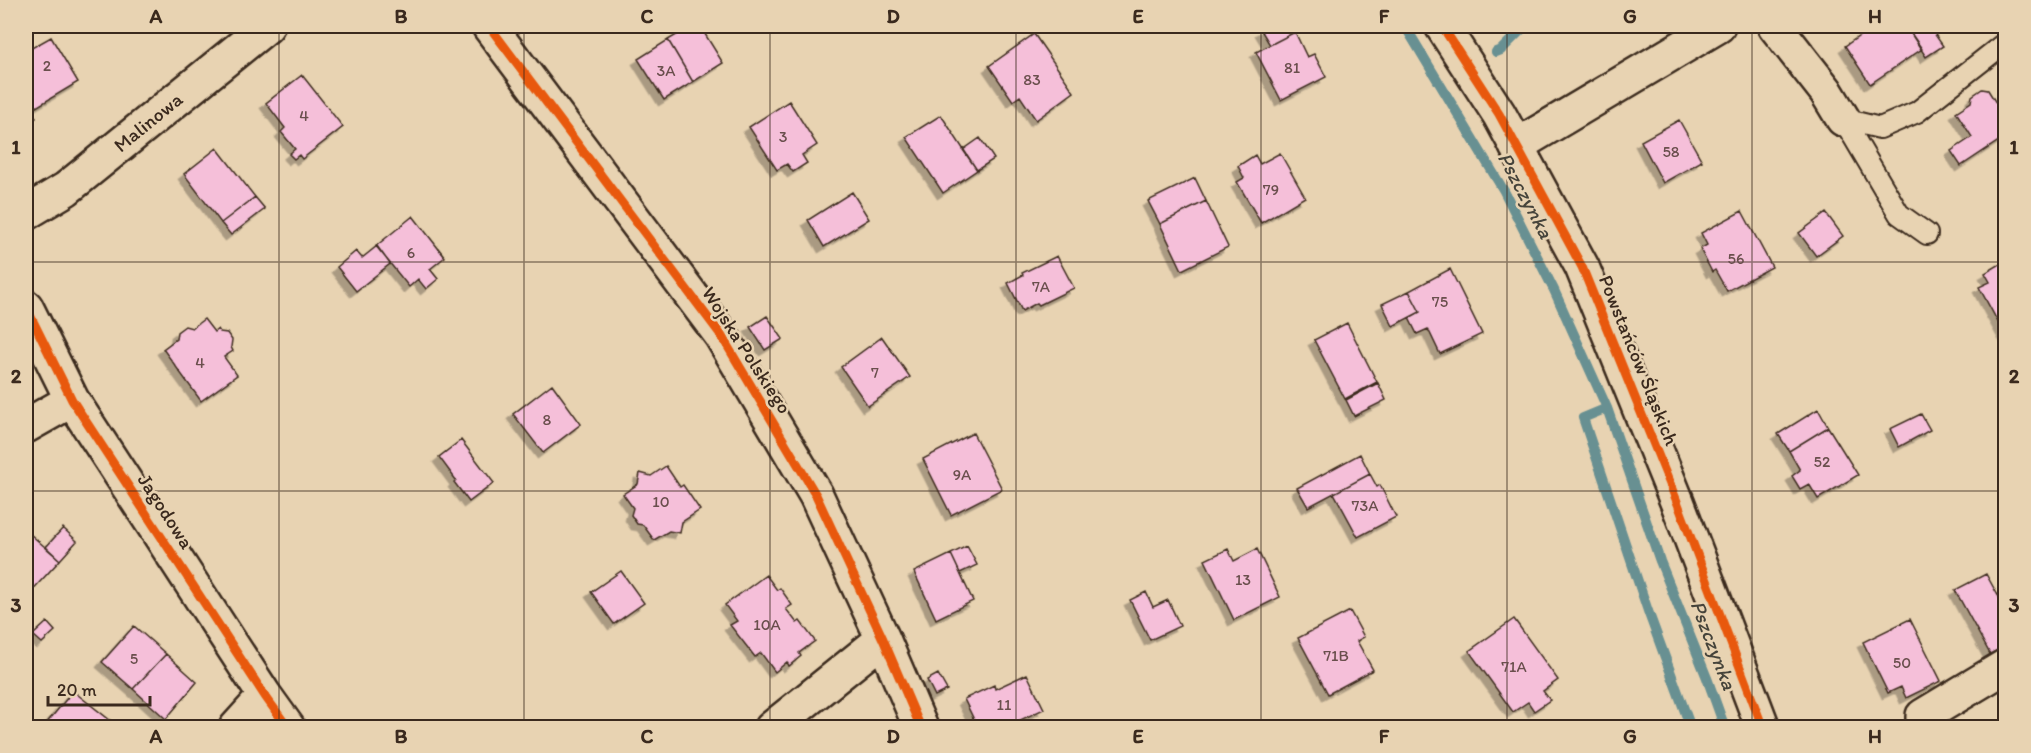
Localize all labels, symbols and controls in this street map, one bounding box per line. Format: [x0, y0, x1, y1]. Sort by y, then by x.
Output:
text: A [149, 4, 163, 28]
text: B [395, 4, 408, 28]
text: C [641, 4, 654, 28]
text: D [886, 4, 900, 28]
text: E [1132, 4, 1144, 28]
text: F [1379, 4, 1390, 28]
text: G [1623, 4, 1637, 28]
text: H [1868, 4, 1882, 28]
house number: 2 [43, 56, 52, 75]
house number: 81 [1284, 58, 1301, 77]
house number: 3A [657, 61, 675, 80]
house number: 83 [1023, 70, 1041, 89]
street label: Malinowa [109, 87, 188, 157]
house number: 4 [299, 106, 309, 125]
house number: 3 [779, 127, 788, 146]
text: 1 [11, 135, 21, 159]
text: 1 [2009, 135, 2019, 159]
house number: 58 [1662, 142, 1680, 161]
water label: Pszczynka [1493, 148, 1559, 242]
house number: 79 [1263, 180, 1279, 199]
house number: 6 [407, 243, 415, 262]
house number: 56 [1728, 249, 1744, 268]
street label: Powstańców Śląskich [1594, 271, 1684, 449]
house number: 7A [1032, 277, 1050, 296]
street label: Wojska Polskiego [697, 282, 797, 418]
house number: 75 [1432, 292, 1448, 311]
house number: 4 [195, 353, 205, 372]
house number: 7 [871, 363, 879, 382]
text: 2 [11, 364, 22, 388]
text: 2 [2009, 364, 2020, 388]
house number: 8 [543, 410, 552, 429]
house number: 52 [1814, 452, 1831, 471]
house number: 9A [953, 465, 971, 484]
street label: Jagodowa [133, 469, 200, 554]
house number: 10 [652, 492, 670, 511]
house number: 73A [1352, 496, 1378, 515]
house number: 13 [1235, 570, 1251, 589]
text: 3 [11, 593, 22, 617]
text: 3 [2009, 593, 2020, 617]
water label: Pszczynka [1685, 597, 1743, 693]
house number: 10A [753, 615, 781, 634]
house number: 71B [1323, 646, 1349, 665]
house number: 5 [130, 649, 138, 668]
house number: 50 [1893, 653, 1911, 672]
house number: 71A [1501, 657, 1527, 676]
scale bar [48, 669, 150, 707]
text: 20 m [57, 679, 97, 701]
house number: 11 [997, 695, 1012, 714]
text: A [149, 724, 163, 748]
text: B [395, 724, 408, 748]
text: C [641, 724, 654, 748]
text: D [886, 724, 900, 748]
text: E [1132, 724, 1144, 748]
text: F [1379, 724, 1390, 748]
text: G [1623, 724, 1637, 748]
text: H [1868, 724, 1882, 748]

